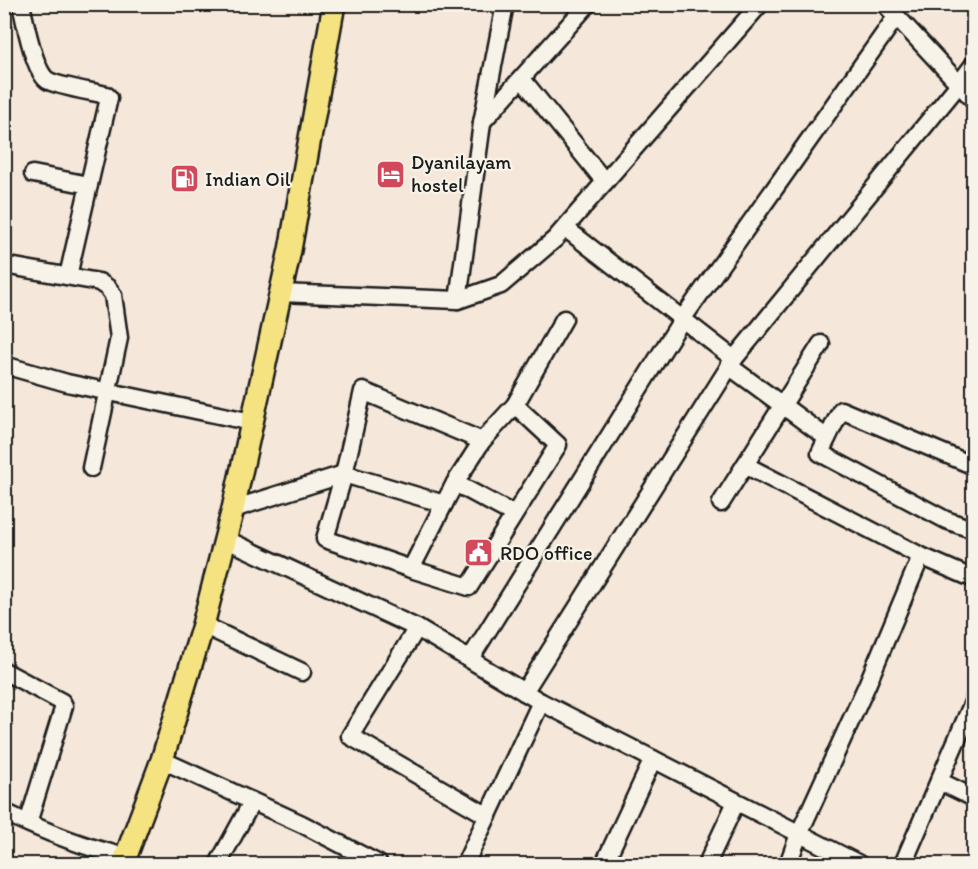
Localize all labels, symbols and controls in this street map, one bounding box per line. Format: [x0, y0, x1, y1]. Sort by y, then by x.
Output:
place label: Dyanilayam hostel [411, 150, 511, 197]
hotel icon: Dyanilayam hostel [374, 158, 406, 190]
fuel station icon: Indian Oil [168, 163, 200, 195]
place label: Indian Oil [205, 167, 291, 191]
public building icon: RDO office [463, 537, 495, 569]
place label: RDO office [500, 541, 593, 565]

